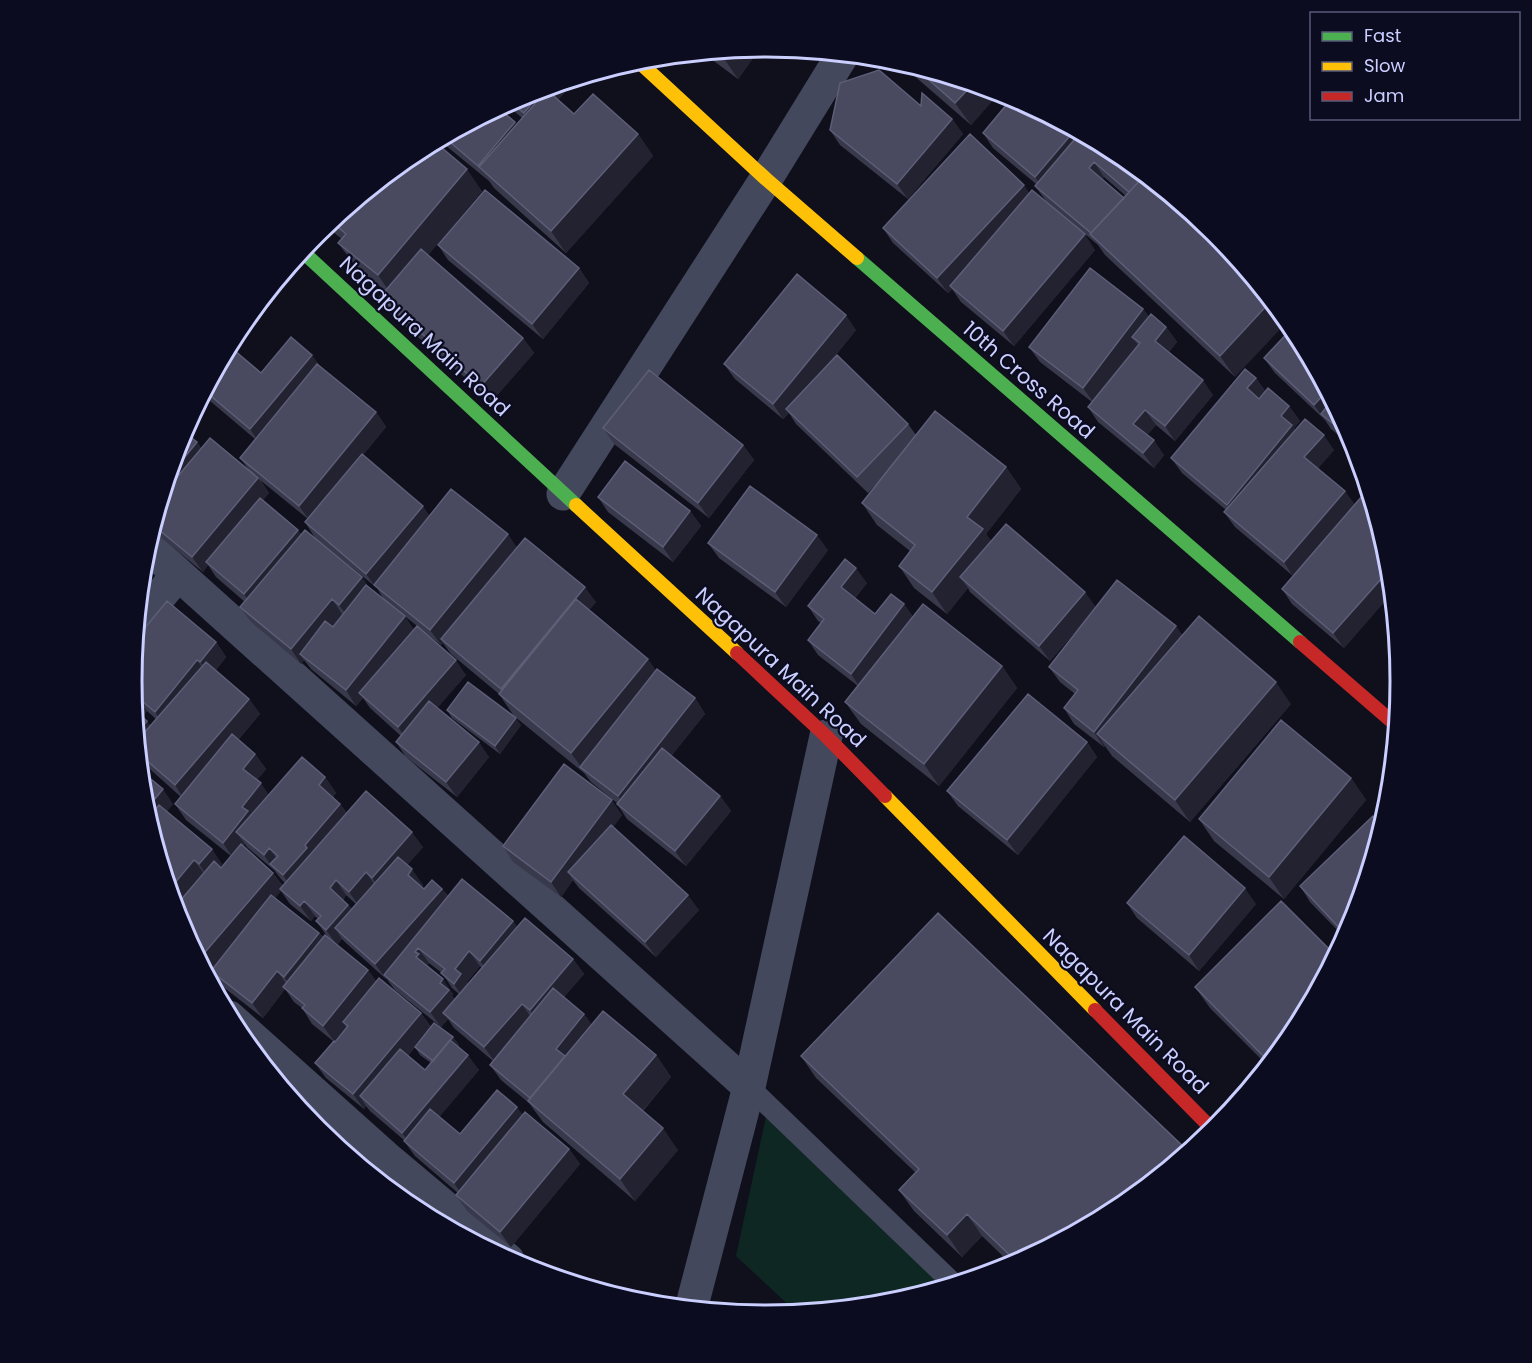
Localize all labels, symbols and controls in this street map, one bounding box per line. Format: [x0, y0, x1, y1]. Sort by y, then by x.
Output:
legend [1310, 12, 1520, 120]
text: Fast [1364, 23, 1401, 48]
text: Slow [1364, 53, 1406, 78]
text: Jam [1364, 83, 1404, 108]
street label: Nagapura Main Road [333, 249, 517, 423]
street label: 10th Cross Road [957, 315, 1101, 445]
street label: Nagapura Main Road [689, 580, 873, 754]
street label: Nagapura Main Road [1037, 922, 1215, 1100]

